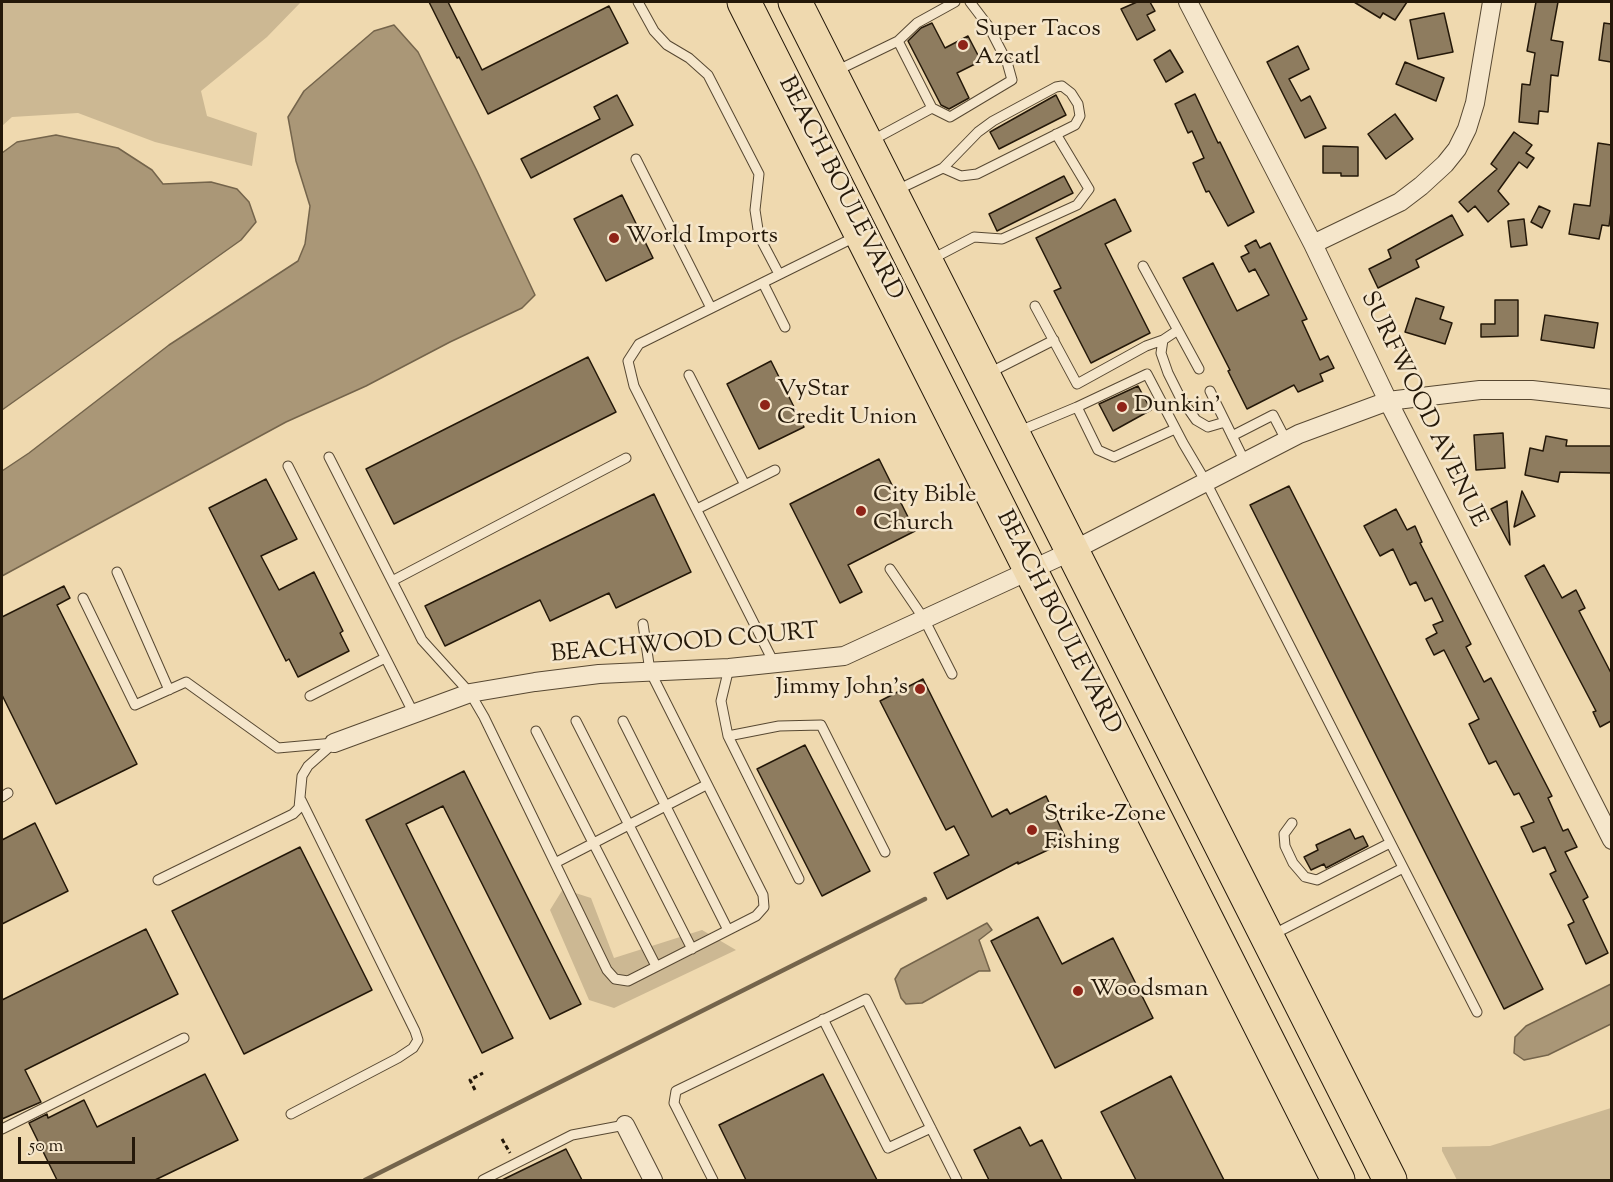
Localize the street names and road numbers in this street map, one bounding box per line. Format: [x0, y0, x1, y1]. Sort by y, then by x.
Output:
street label: BEACH BOULEVARD [770, 72, 908, 306]
street label: SURFWOOD AVENUE [1352, 287, 1492, 533]
street label: BEACH BOULEVARD [988, 506, 1126, 740]
street label: BEACHWOOD COURT [550, 619, 820, 671]

